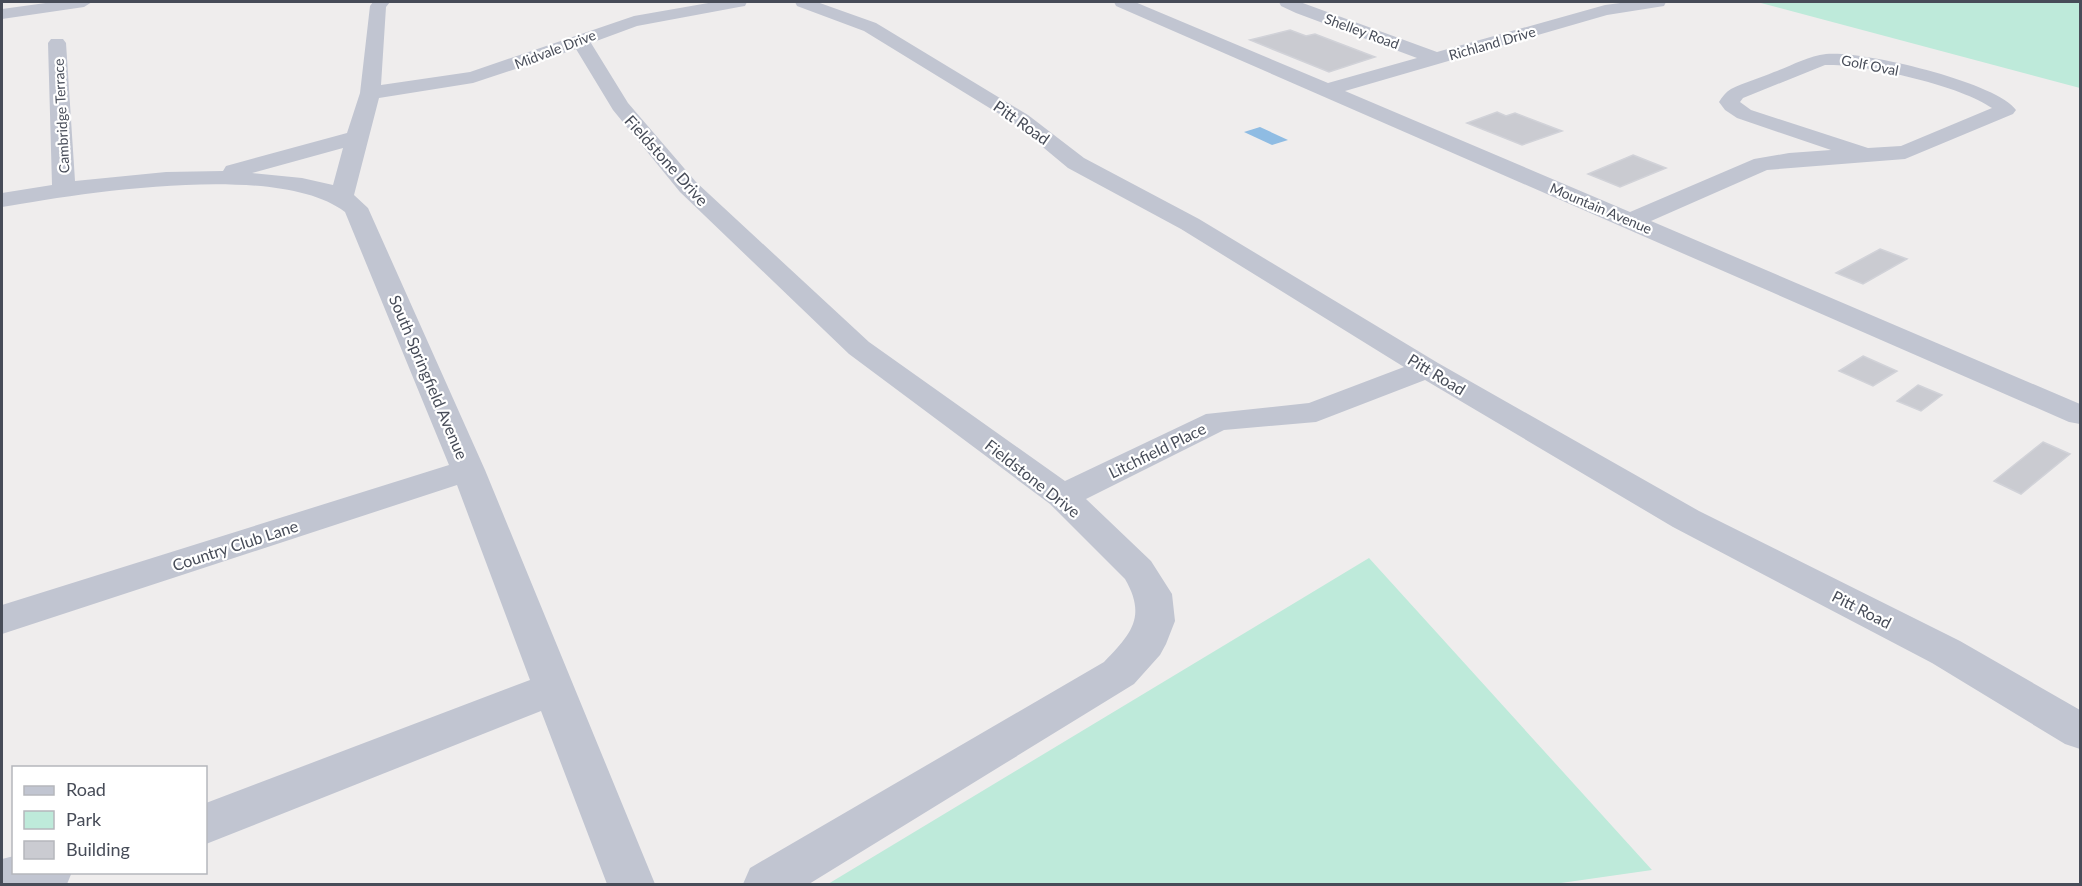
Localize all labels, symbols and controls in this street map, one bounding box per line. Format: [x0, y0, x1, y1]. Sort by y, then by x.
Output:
street label: Shelley Road [1322, 10, 1402, 52]
street label: Richland Drive [1447, 23, 1537, 63]
street label: Midvale Drive [512, 26, 598, 72]
street label: Golf Oval [1840, 51, 1900, 79]
street label: Cambridge Terrace [50, 58, 72, 174]
street label: Pitt Road [990, 96, 1054, 148]
street label: Fieldstone Drive [621, 111, 713, 209]
street label: Mountain Avenue [1548, 179, 1654, 237]
street label: South Springfield Avenue [386, 292, 472, 462]
street label: Pitt Road [1405, 349, 1469, 399]
street label: Litchfield Place [1105, 418, 1209, 482]
street label: Fieldstone Drive [982, 435, 1084, 521]
street label: Country Club Lane [170, 516, 300, 574]
street label: Pitt Road [1829, 586, 1895, 632]
legend [12, 766, 207, 874]
text: Road [66, 778, 106, 800]
text: Park [66, 808, 102, 830]
text: Building [66, 838, 130, 860]

